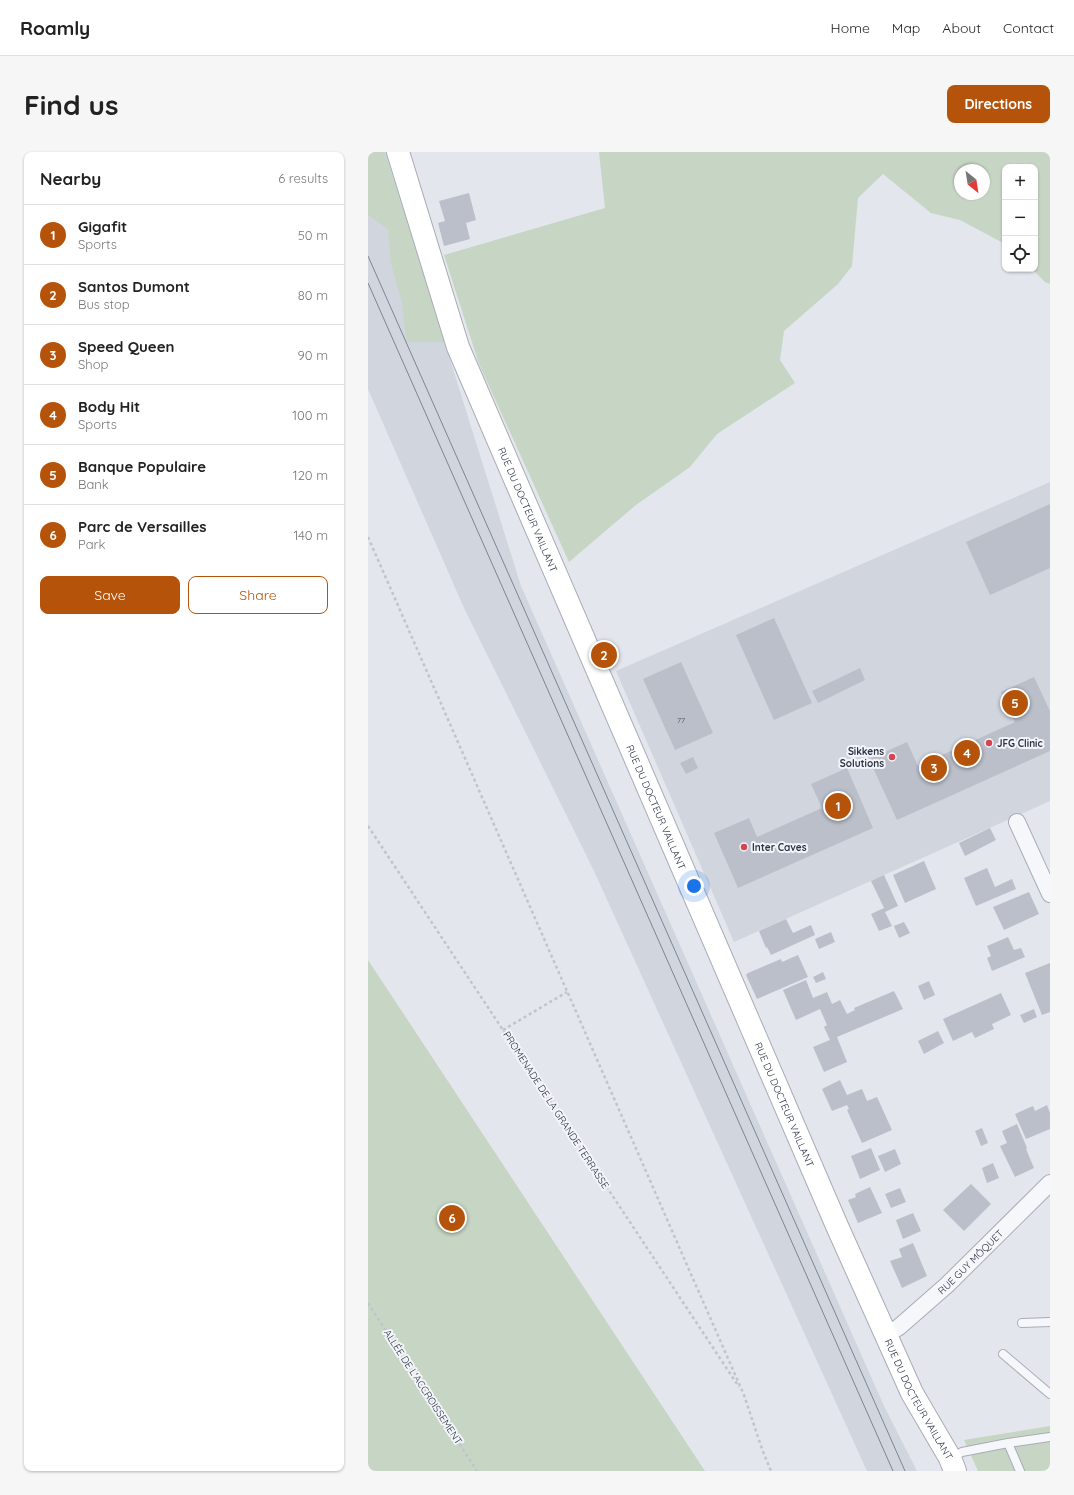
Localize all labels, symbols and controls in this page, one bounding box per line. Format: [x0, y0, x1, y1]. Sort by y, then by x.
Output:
text: Roamly [20, 16, 90, 40]
text: Home [831, 19, 870, 37]
text: Map [892, 19, 920, 37]
text: About [942, 19, 981, 37]
text: Contact [1003, 19, 1054, 37]
button: Directions [947, 85, 1050, 123]
text: Find us [24, 87, 118, 122]
north arrow [954, 164, 990, 200]
map controls [1002, 164, 1038, 272]
button: + [1002, 164, 1038, 200]
text: Nearby [40, 168, 101, 189]
text: 6 results [278, 170, 328, 186]
button: − [1002, 200, 1038, 236]
text: Gigafit [78, 217, 127, 236]
text: 1 [50, 227, 56, 243]
text: 50 m [298, 227, 328, 243]
text: Sports [78, 236, 117, 252]
button: locate [1002, 236, 1038, 272]
text: Santos Dumont [78, 277, 190, 296]
text: 2 [49, 287, 57, 303]
text: 80 m [298, 287, 328, 303]
text: Bus stop [78, 296, 130, 312]
text: Speed Queen [78, 337, 174, 356]
text: 3 [50, 347, 56, 363]
text: 90 m [298, 347, 328, 363]
text: Shop [78, 356, 108, 372]
text: Body Hit [78, 397, 140, 416]
text: 4 [49, 407, 57, 423]
text: 100 m [292, 407, 328, 423]
text: Sports [78, 416, 117, 432]
street label: RUE DU DOCTEUR VAILLANT [495, 445, 561, 574]
text: Banque Populaire [78, 457, 206, 476]
text: 5 [49, 467, 57, 483]
text: 120 m [293, 467, 328, 483]
text: Bank [78, 476, 109, 492]
text: Parc de Versailles [78, 517, 207, 536]
text: 6 [49, 527, 57, 543]
text: 140 m [293, 527, 328, 543]
text: Park [78, 536, 106, 552]
button: Save [40, 576, 180, 614]
button: Share [188, 576, 328, 614]
pin: 2 [591, 640, 617, 670]
pin: 5 [1002, 688, 1028, 718]
house number: 77 [677, 715, 685, 725]
place label: JFG Clinic [997, 737, 1043, 750]
pin: 4 [954, 738, 980, 768]
marker: JFG Clinic [984, 738, 994, 748]
street label: RUE DU DOCTEUR VAILLANT [624, 743, 689, 871]
place label: Sikkens Solutions [840, 745, 884, 770]
marker: Sikkens Solutions [887, 752, 897, 762]
pin: 3 [921, 753, 947, 783]
pin: 1 [825, 791, 851, 821]
place label: Inter Caves [752, 841, 807, 854]
marker: Inter Caves [739, 842, 749, 852]
your location [684, 876, 704, 896]
street label: PROMENADE DE LA GRANDE TERRASSE [500, 1029, 612, 1191]
street label: RUE DU DOCTEUR VAILLANT [752, 1040, 817, 1169]
pin: 6 [439, 1203, 465, 1233]
street label: RUE GUY MÔQUET [935, 1227, 1006, 1297]
street label: ALLÉE DE L'ACCROISSEMENT [381, 1327, 465, 1447]
street label: RUE DU DOCTEUR VAILLANT [882, 1337, 956, 1462]

